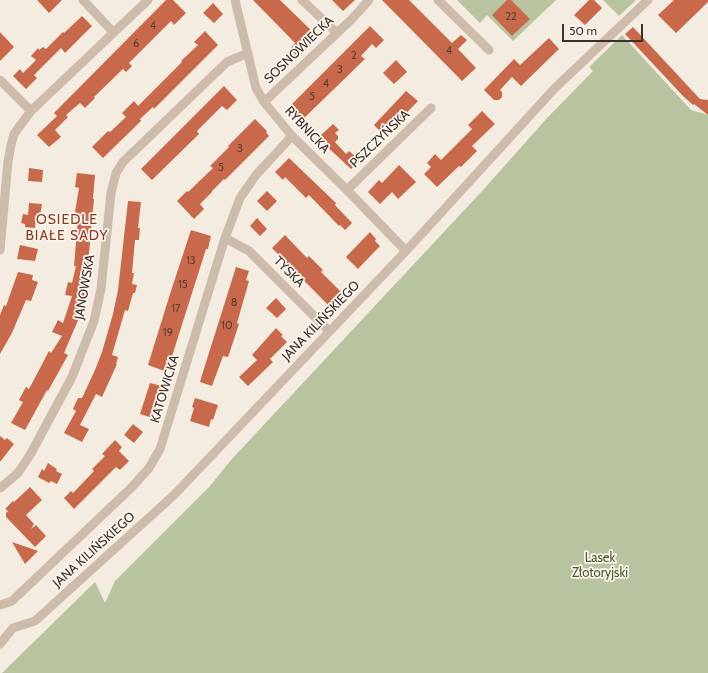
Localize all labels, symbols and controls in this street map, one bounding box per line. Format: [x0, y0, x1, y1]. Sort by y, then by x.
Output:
house number: 22 [505, 10, 517, 24]
street label: SOSNOWIECKA [261, 13, 337, 87]
scale bar [564, 16, 645, 42]
house number: 4 [150, 19, 156, 33]
text: 50 m [569, 23, 597, 38]
house number: 6 [133, 37, 139, 51]
house number: 4 [446, 44, 452, 58]
house number: 2 [351, 49, 357, 63]
house number: 3 [337, 63, 343, 77]
house number: 4 [323, 77, 329, 91]
house number: 5 [309, 90, 315, 104]
street label: RYBNICKA [281, 103, 333, 157]
street label: PSZCZYŃSKA [347, 107, 413, 171]
house number: 3 [237, 142, 243, 156]
house number: 5 [218, 161, 224, 175]
district label: OSIEDLE BIAŁE SADY [26, 212, 108, 244]
street label: JANOWSKA [72, 253, 98, 321]
street label: TYSKA [270, 253, 308, 291]
house number: 13 [186, 254, 196, 268]
house number: 15 [178, 278, 188, 292]
street label: JANA KILIŃSKIEGO [279, 278, 363, 364]
house number: 8 [231, 296, 237, 310]
house number: 17 [171, 302, 181, 316]
house number: 10 [221, 319, 233, 333]
house number: 19 [163, 326, 173, 340]
street label: KATOWICKA [147, 353, 183, 425]
street label: JANA KILIŃSKIEGO [50, 509, 138, 591]
park label: Lasek Złotoryjski [572, 550, 628, 581]

